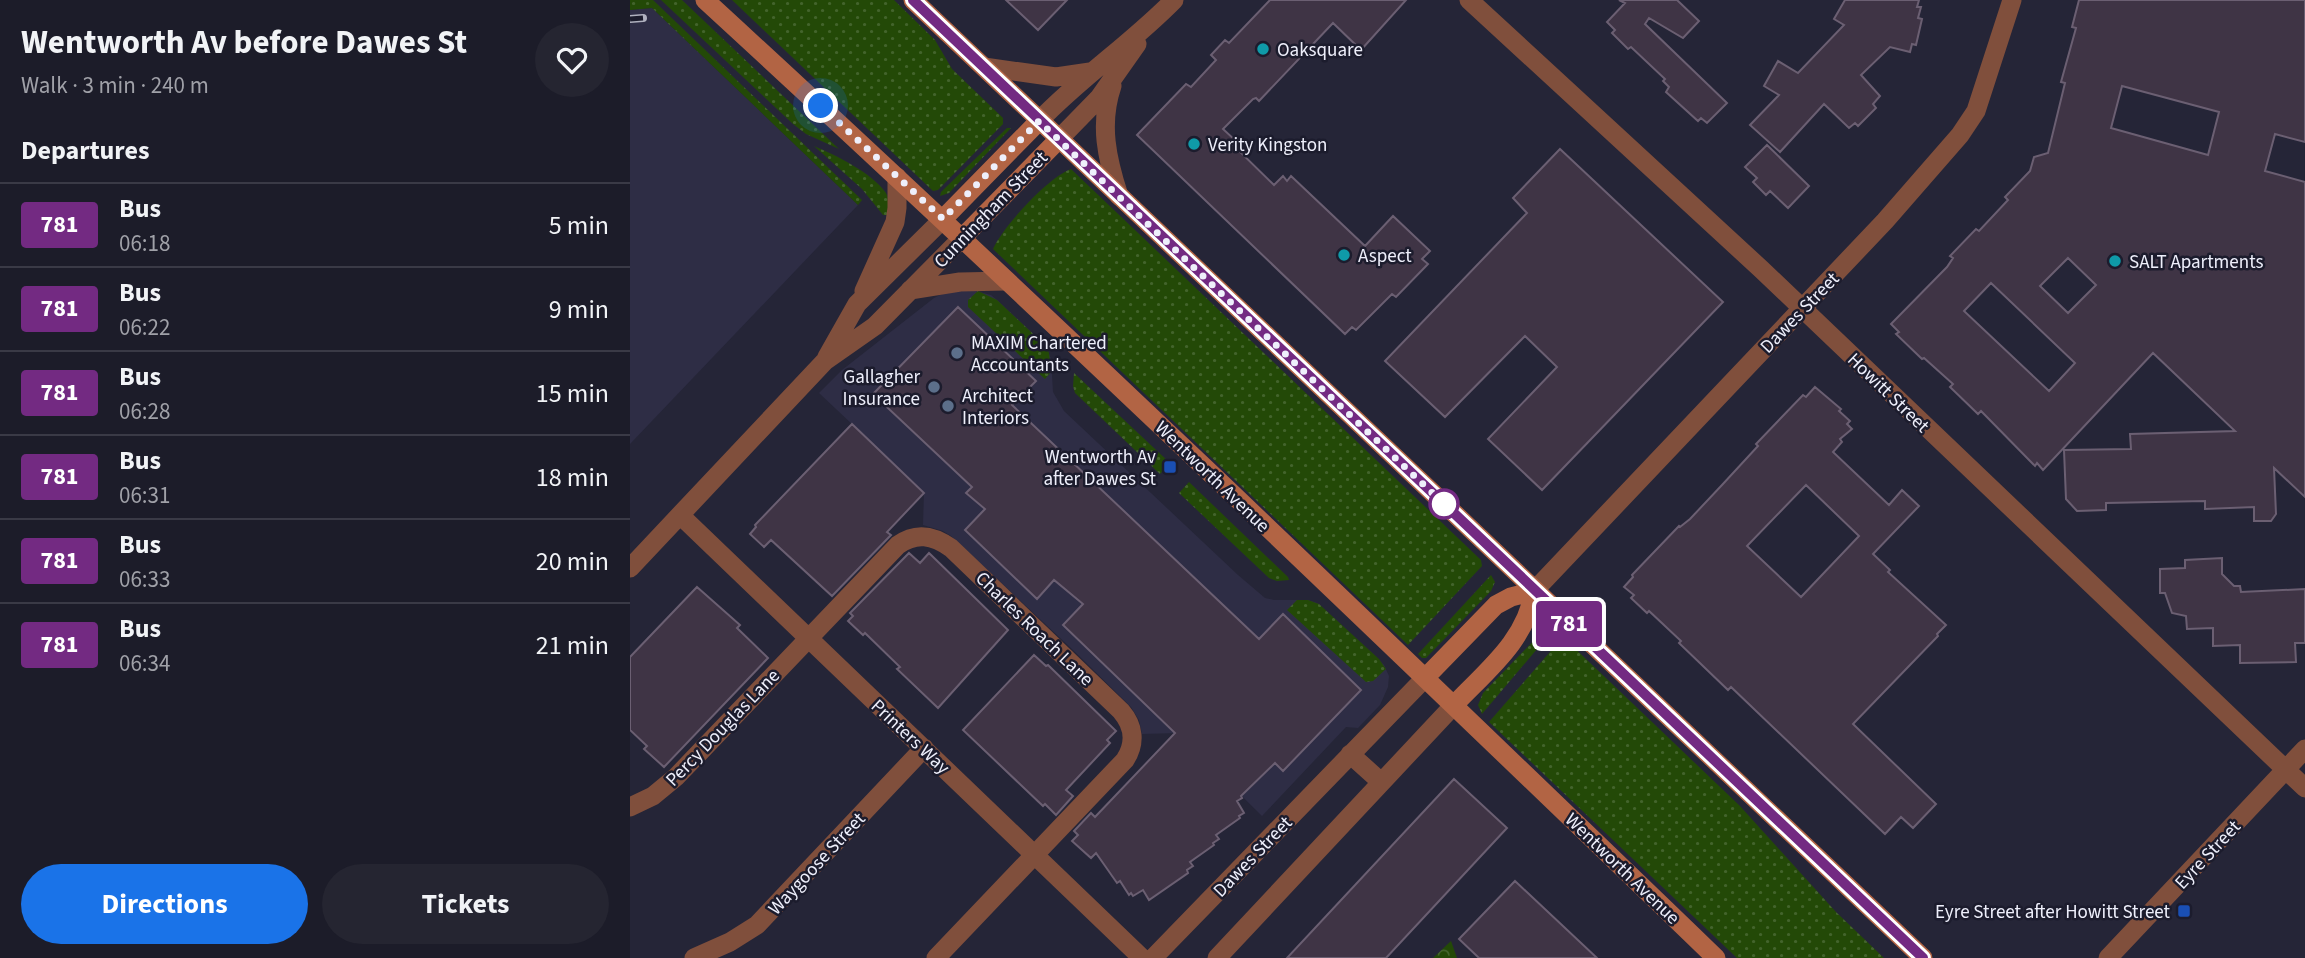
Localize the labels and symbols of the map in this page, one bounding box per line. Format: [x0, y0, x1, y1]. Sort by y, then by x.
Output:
place label: Oaksquare [1277, 37, 1363, 64]
marker: Oaksquare [1255, 41, 1271, 57]
your location [803, 88, 838, 123]
place label: Verity Kingston [1208, 132, 1327, 159]
marker: Verity Kingston [1186, 136, 1202, 152]
street label: Cunningham Street [928, 145, 1054, 275]
place label: Aspect [1358, 243, 1412, 270]
marker: Aspect [1336, 247, 1352, 263]
place label: SALT Apartments [2129, 249, 2263, 276]
marker: SALT Apartments [2107, 253, 2123, 269]
street label: Dawes Street [1754, 266, 1846, 360]
place label: MAXIM Chartered Accountants [971, 330, 1107, 379]
marker: MAXIM Chartered Accountants [949, 345, 965, 361]
street label: Howitt Street [1841, 347, 1935, 440]
place label: Gallagher Insurance [843, 364, 920, 413]
marker: Gallagher Insurance [926, 379, 942, 395]
place label: Architect Interiors [962, 383, 1033, 432]
marker: Architect Interiors [940, 398, 956, 414]
street label: Wentworth Avenue [1148, 415, 1276, 539]
place label: Wentworth Av after Dawes St [1043, 444, 1157, 493]
marker: Wentworth Av after Dawes St [1162, 459, 1178, 475]
unlabelled marker [1429, 489, 1459, 519]
street label: Charles Roach Lane [969, 566, 1099, 693]
line badge: 781 [1529, 601, 1609, 647]
street label: Percy Douglas Lane [660, 663, 786, 793]
street label: Printers Way [864, 693, 956, 781]
street label: Waygoose Street [762, 806, 872, 921]
street label: Wentworth Avenue [1558, 807, 1686, 931]
street label: Dawes Street [1207, 810, 1299, 904]
street label: Eyre Street [2169, 814, 2248, 896]
place label: Eyre Street after Howitt Street [1935, 899, 2171, 926]
marker: Eyre Street after Howitt Street [2176, 903, 2192, 919]

